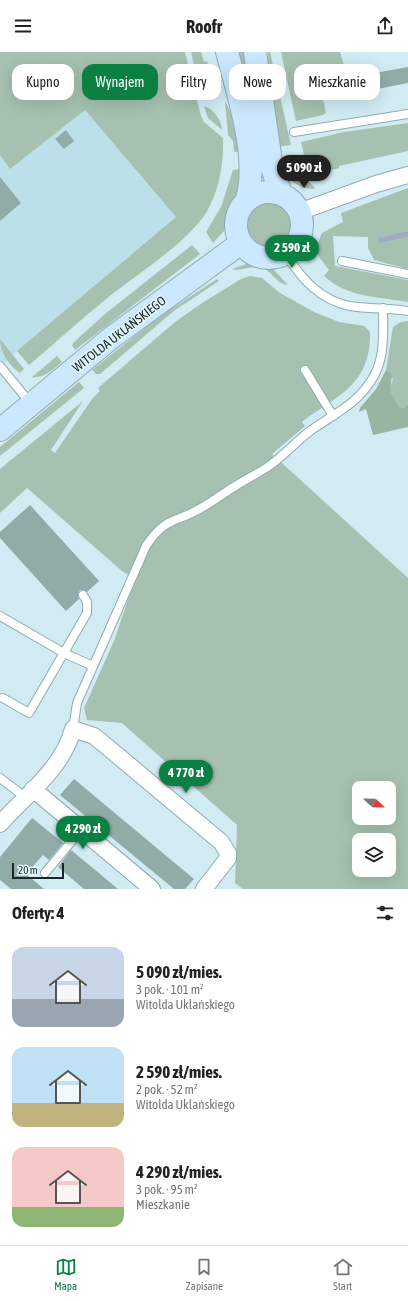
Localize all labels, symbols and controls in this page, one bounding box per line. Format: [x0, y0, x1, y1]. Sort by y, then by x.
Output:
icon: menu [12, 15, 34, 37]
icon: share [374, 15, 396, 37]
text: Roofr [186, 16, 222, 37]
chip: Kupno [12, 64, 74, 100]
chip: Wynajem [82, 64, 158, 100]
chip: Filtry [166, 64, 221, 100]
chip: Nowe [229, 64, 286, 100]
chip: Mieszkanie [294, 64, 380, 100]
pin: 5 090 zł [263, 155, 345, 189]
text: 5 090 zł [286, 160, 322, 175]
pin: 2 590 zł [251, 235, 333, 269]
text: 2 590 zł [274, 240, 310, 255]
street label: WITOLDA UKLAŃSKIEGO [69, 293, 169, 375]
pin: 4 770 zł [145, 760, 227, 794]
text: 4 770 zł [168, 765, 204, 780]
north arrow [352, 781, 396, 825]
map controls [352, 781, 396, 877]
pin: 4 290 zł [42, 816, 124, 850]
text: 4 290 zł [65, 821, 101, 836]
button: layers [352, 833, 396, 877]
scale bar [12, 861, 64, 880]
text: 20 m [18, 864, 38, 876]
icon: filters [374, 902, 396, 924]
text: Oferty: 4 [12, 903, 64, 923]
text: 5 090 zł/mies. [136, 962, 222, 982]
icon: home [44, 963, 92, 1011]
text: 3 pok. · 101 m² [136, 982, 204, 997]
text: Witolda Uklańskiego [136, 997, 235, 1012]
text: 2 590 zł/mies. [136, 1062, 222, 1082]
icon: home [44, 1063, 92, 1111]
text: 2 pok. · 52 m² [136, 1082, 198, 1097]
text: Witolda Uklańskiego [136, 1097, 235, 1112]
text: 4 290 zł/mies. [136, 1162, 222, 1182]
icon: home [44, 1163, 92, 1211]
text: 3 pok. · 95 m² [136, 1182, 198, 1197]
text: Mieszkanie [136, 1197, 190, 1212]
tab: Mapa [54, 1256, 77, 1292]
tab: Zapisane [186, 1256, 223, 1292]
tab: Start [332, 1256, 354, 1292]

